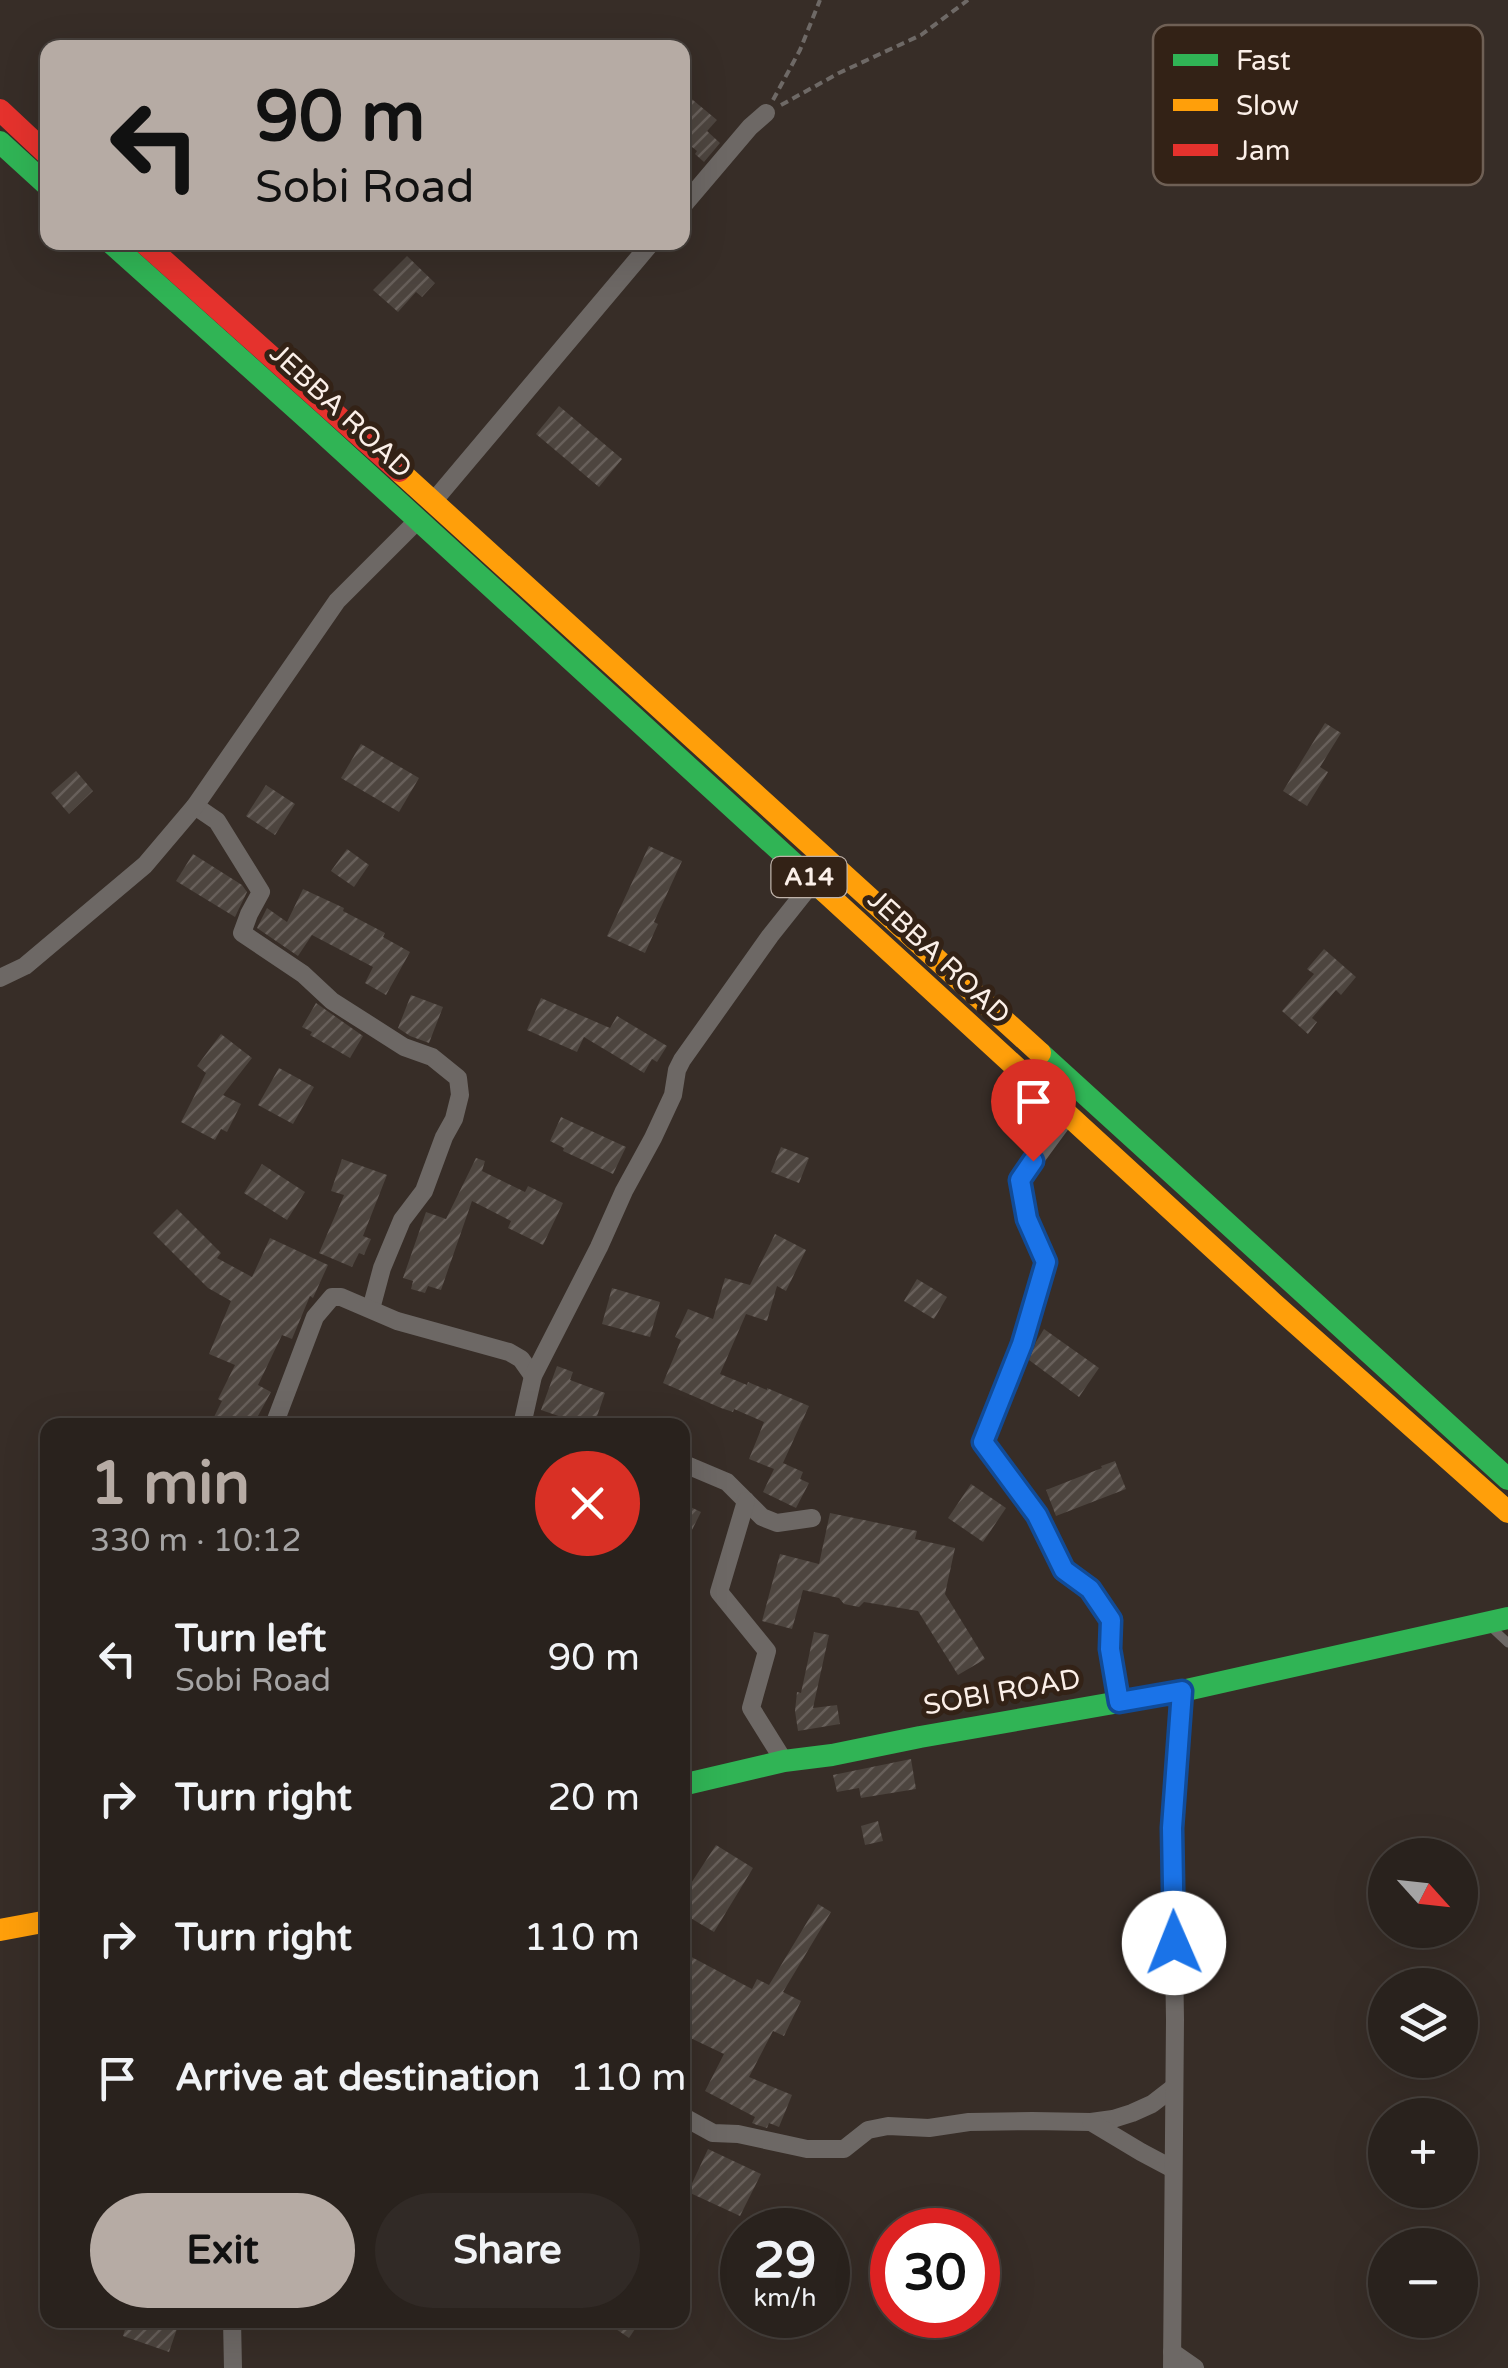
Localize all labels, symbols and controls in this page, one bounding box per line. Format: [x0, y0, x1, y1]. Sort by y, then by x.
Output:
legend [1153, 25, 1483, 185]
text: Fast [1236, 44, 1291, 78]
text: 90 m [255, 76, 425, 160]
icon: left [90, 80, 220, 210]
text: Slow [1236, 89, 1299, 123]
text: Jam [1236, 134, 1291, 168]
text: Sobi Road [255, 161, 474, 215]
street label: JEBBA ROAD [263, 336, 419, 486]
road number: A14 [772, 857, 846, 897]
street label: JEBBA ROAD [861, 882, 1017, 1032]
pin [991, 1059, 1076, 1162]
icon: arrive [1006, 1074, 1061, 1129]
text: 1 min [90, 1448, 250, 1520]
button: close [535, 1451, 640, 1556]
text: 330 m · 10:12 [90, 1522, 302, 1560]
text: Turn left [175, 1616, 326, 1662]
icon: left [90, 1631, 145, 1686]
text: 90 m [548, 1635, 640, 1681]
street label: SOBI ROAD [921, 1661, 1083, 1723]
text: Sobi Road [175, 1662, 331, 1700]
icon: right [90, 1771, 145, 1826]
text: Turn right [175, 1775, 352, 1821]
text: 20 m [548, 1775, 640, 1821]
north arrow [1368, 1838, 1478, 1948]
map controls [1368, 1838, 1478, 2338]
position arrow [1122, 1891, 1226, 1995]
icon: right [90, 1911, 145, 1966]
text: Turn right [175, 1915, 352, 1961]
text: 110 m [524, 1915, 640, 1961]
button: layers [1368, 1968, 1478, 2078]
icon: arrive [90, 2051, 145, 2106]
text: Arrive at destination [175, 2055, 540, 2101]
text: 110 m [570, 2055, 686, 2101]
button: + [1368, 2098, 1478, 2208]
button: Exit [90, 2193, 355, 2308]
button: Share [375, 2193, 640, 2308]
speed limit sign: 30 [870, 2208, 1000, 2338]
button: − [1368, 2228, 1478, 2338]
text: 29 [754, 2231, 816, 2291]
text: km/h [754, 2283, 816, 2313]

